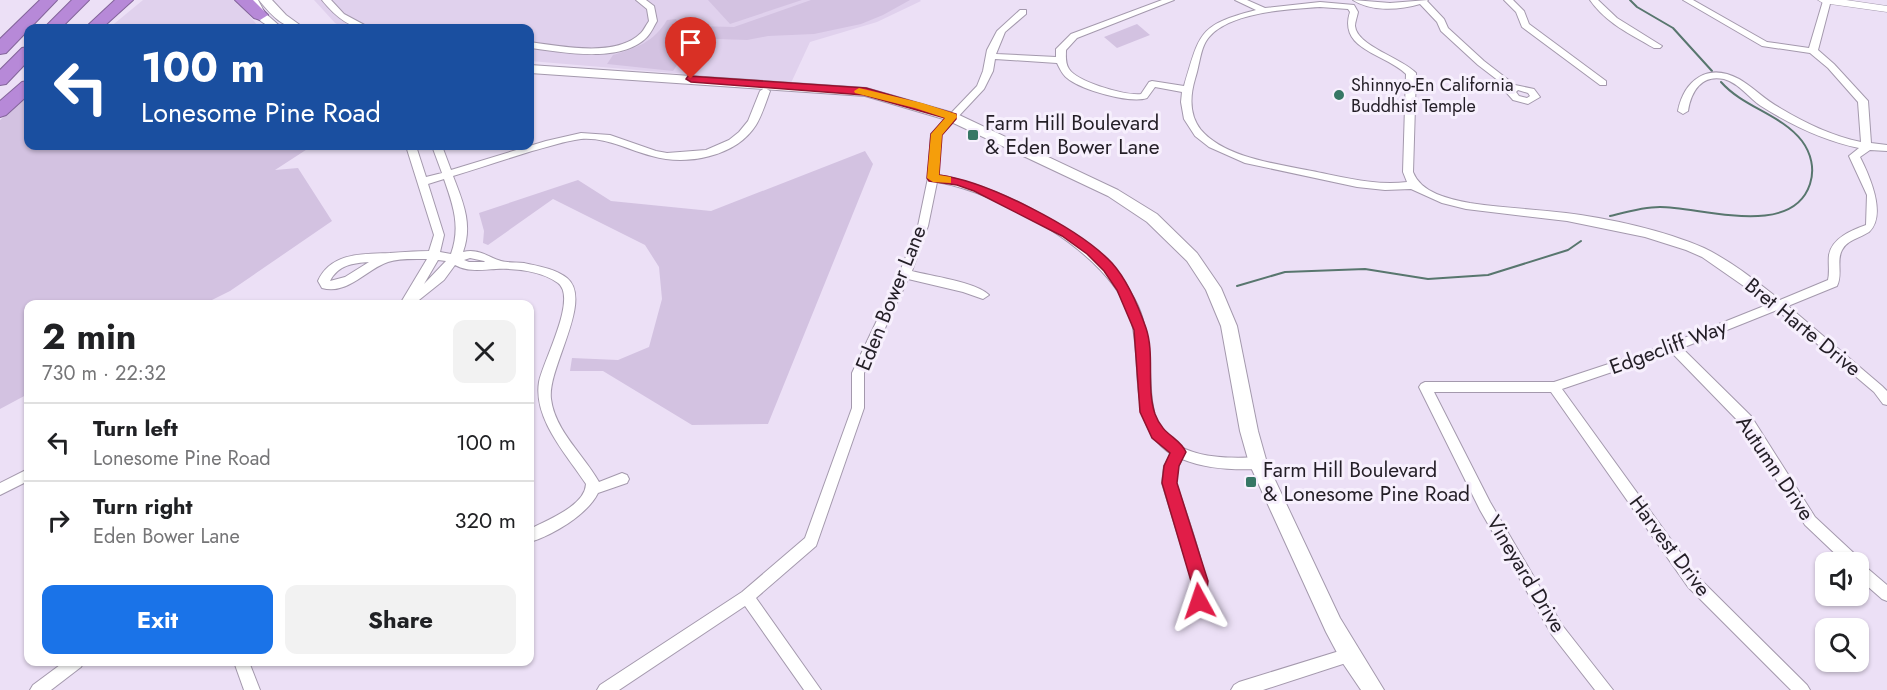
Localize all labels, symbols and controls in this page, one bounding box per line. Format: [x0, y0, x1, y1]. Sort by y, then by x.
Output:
pin [665, 17, 716, 79]
icon: arrive [674, 26, 707, 59]
text: 100 m [141, 37, 265, 98]
icon: left [42, 48, 120, 126]
place label: Shinnyo-En California Buddhist Temple [1351, 72, 1514, 119]
marker: Shinnyo-En California Buddhist Temple [1332, 88, 1346, 102]
text: Lonesome Pine Road [141, 93, 381, 132]
place label: Farm Hill Boulevard & Eden Bower Lane [985, 108, 1160, 162]
marker: Farm Hill Boulevard & Eden Bower Lane [966, 128, 980, 142]
street label: Eden Bower Lane [848, 221, 934, 375]
street label: Bret Harte Drive [1738, 271, 1868, 383]
text: 2 min [42, 310, 137, 362]
street label: Edgecliff Way [1605, 312, 1732, 382]
button: close [453, 320, 516, 383]
text: 730 m · 22:32 [42, 359, 166, 388]
street label: Autumn Drive [1729, 409, 1821, 527]
text: Turn left [93, 412, 178, 444]
icon: left [42, 426, 75, 459]
text: 100 m [456, 426, 516, 458]
text: Lonesome Pine Road [93, 444, 271, 473]
place label: Farm Hill Boulevard & Lonesome Pine Road [1263, 455, 1470, 509]
marker: Farm Hill Boulevard & Lonesome Pine Road [1244, 475, 1258, 489]
street label: Harvest Drive [1622, 489, 1718, 603]
text: Turn right [93, 490, 193, 522]
icon: right [42, 504, 75, 537]
text: 320 m [455, 504, 516, 536]
street label: Vineyard Drive [1479, 510, 1573, 639]
text: Eden Bower Lane [93, 522, 240, 551]
map controls [1815, 552, 1869, 672]
button: sound [1815, 552, 1869, 606]
position arrow [1167, 569, 1231, 633]
button: Exit [42, 585, 273, 654]
button: Share [285, 585, 516, 654]
button: search [1815, 618, 1869, 672]

